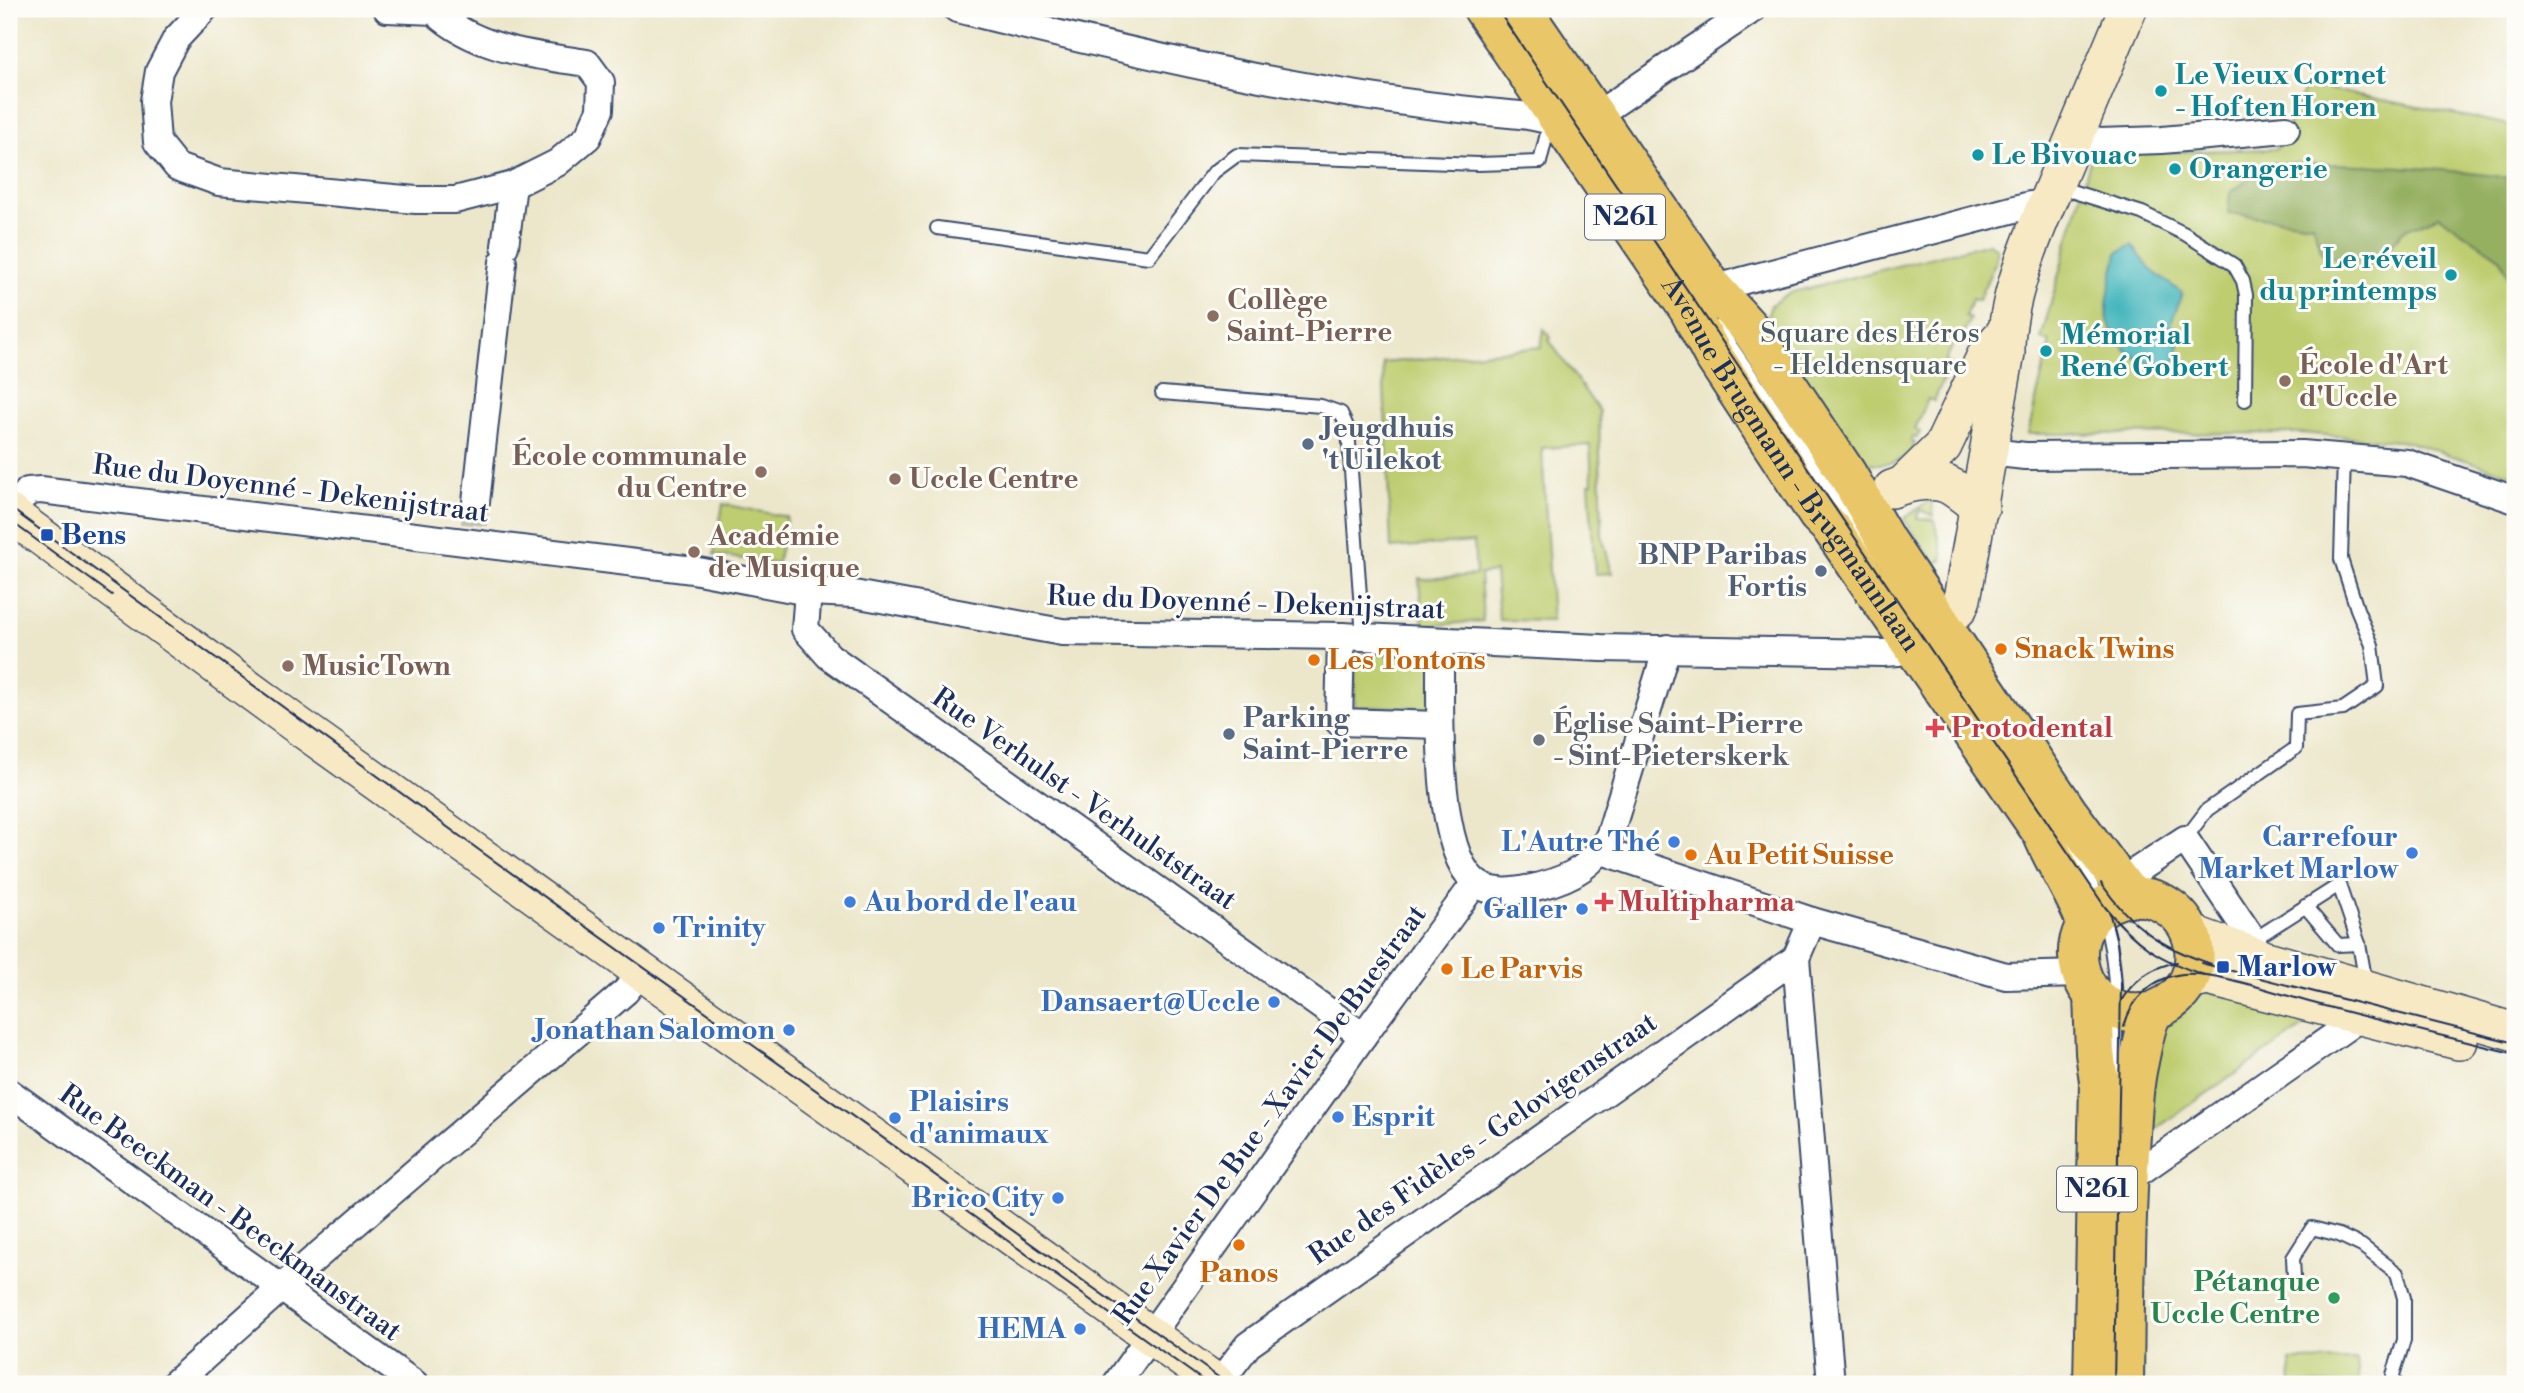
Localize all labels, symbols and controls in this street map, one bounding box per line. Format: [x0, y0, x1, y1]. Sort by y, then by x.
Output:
place label: Le Vieux Cornet - Hof ten Horen [2175, 58, 2387, 125]
marker: Le Vieux Cornet - Hof ten Horen [2153, 83, 2169, 99]
place label: Le Bivouac [1992, 138, 2137, 173]
marker: Le Bivouac [1970, 147, 1986, 163]
place label: Orangerie [2189, 152, 2328, 187]
marker: Orangerie [2167, 161, 2183, 177]
road number: N261 [1585, 194, 1665, 240]
place label: Le réveil du printemps [2259, 242, 2437, 309]
marker: Le réveil du printemps [2443, 267, 2459, 283]
street label: Avenue Brugmann - Brugmannlaan [1653, 269, 1929, 659]
place label: Collège Saint-Pierre [1227, 283, 1392, 350]
marker: Collège Saint-Pierre [1205, 308, 1221, 324]
park label: Square des Héros - Heldensquare [1760, 316, 1980, 383]
place label: Mémorial René Gobert [2060, 318, 2229, 385]
marker: Mémorial René Gobert [2038, 343, 2054, 359]
place label: École d'Art d'Uccle [2299, 346, 2449, 415]
marker: École d'Art d'Uccle [2277, 373, 2293, 389]
place label: Jeugdhuis 't Uilekot [1318, 411, 1454, 478]
marker: Jeugdhuis 't Uilekot [1300, 436, 1316, 452]
place label: École communale du Centre [512, 437, 747, 506]
street label: Rue du Doyenné - Dekenijstraat [91, 447, 491, 531]
place label: Uccle Centre [909, 462, 1079, 497]
marker: École communale du Centre [753, 464, 769, 480]
marker: Uccle Centre [887, 471, 903, 487]
place label: Bens [61, 518, 126, 553]
place label: Académie de Musique [707, 519, 860, 586]
marker: Bens [39, 527, 55, 543]
place label: BNP Paribas Fortis [1638, 538, 1807, 605]
marker: Académie de Musique [686, 544, 702, 560]
marker: BNP Paribas Fortis [1813, 563, 1829, 579]
street label: Rue du Doyenné - Dekenijstraat [1046, 579, 1446, 627]
place label: Snack Twins [2015, 632, 2175, 667]
marker: Snack Twins [1993, 641, 2009, 657]
place label: Les Tontons [1328, 643, 1486, 678]
place label: MusicTown [302, 649, 451, 684]
marker: Les Tontons [1306, 652, 1322, 668]
marker: MusicTown [280, 658, 296, 674]
street label: Rue Verhulst - Verhulststraat [925, 680, 1243, 918]
place label: Parking Saint-Pierre [1243, 701, 1408, 768]
place label: Église Saint-Pierre - Sint-Pieterskerk [1553, 705, 1803, 774]
place label: Protodental [1951, 711, 2113, 746]
marker: Protodental [1925, 718, 1945, 738]
marker: Parking Saint-Pierre [1221, 726, 1237, 742]
marker: Église Saint-Pierre - Sint-Pieterskerk [1531, 732, 1547, 748]
place label: Carrefour Market Marlow [2198, 820, 2399, 887]
place label: L'Autre Thé [1501, 825, 1660, 860]
marker: L'Autre Thé [1666, 834, 1682, 850]
place label: Au Petit Suisse [1704, 838, 1894, 873]
marker: Carrefour Market Marlow [2404, 845, 2420, 861]
marker: Au Petit Suisse [1683, 847, 1699, 863]
place label: Au bord de l'eau [863, 885, 1077, 920]
place label: Multipharma [1618, 885, 1796, 920]
place label: Galler [1483, 892, 1568, 927]
marker: Au bord de l'eau [842, 894, 858, 910]
marker: Multipharma [1596, 894, 1612, 910]
street label: Rue Xavier De Bue - Xavier De Buestraat [1106, 898, 1434, 1332]
marker: Galler [1574, 901, 1590, 917]
place label: Trinity [673, 911, 767, 946]
marker: Trinity [651, 920, 667, 936]
place label: Marlow [2237, 950, 2337, 985]
place label: Le Parvis [1461, 952, 1583, 987]
marker: Marlow [2215, 959, 2231, 975]
marker: Le Parvis [1439, 961, 1455, 977]
place label: Dansaert@Uccle [1041, 985, 1260, 1020]
marker: Dansaert@Uccle [1266, 994, 1282, 1010]
street label: Rue des Fidèles - Gelovigenstraat [1302, 1005, 1664, 1273]
place label: Jonathan Salomon [531, 1013, 775, 1048]
marker: Jonathan Salomon [781, 1022, 797, 1038]
street label: Rue Beeckman - Beeckmanstraat [52, 1077, 408, 1349]
place label: Plaisirs d'animaux [909, 1085, 1050, 1152]
place label: Esprit [1352, 1100, 1436, 1135]
marker: Esprit [1330, 1109, 1346, 1125]
marker: Plaisirs d'animaux [887, 1110, 903, 1126]
road number: N261 [2057, 1166, 2137, 1212]
place label: Brico City [911, 1181, 1045, 1216]
marker: Brico City [1050, 1190, 1066, 1206]
marker: Panos [1231, 1237, 1247, 1253]
place label: Panos [1199, 1256, 1279, 1291]
place label: Pétanque Uccle Centre [2150, 1265, 2320, 1332]
marker: Pétanque Uccle Centre [2326, 1290, 2342, 1306]
place label: HEMA [977, 1312, 1067, 1347]
marker: HEMA [1072, 1321, 1088, 1337]

